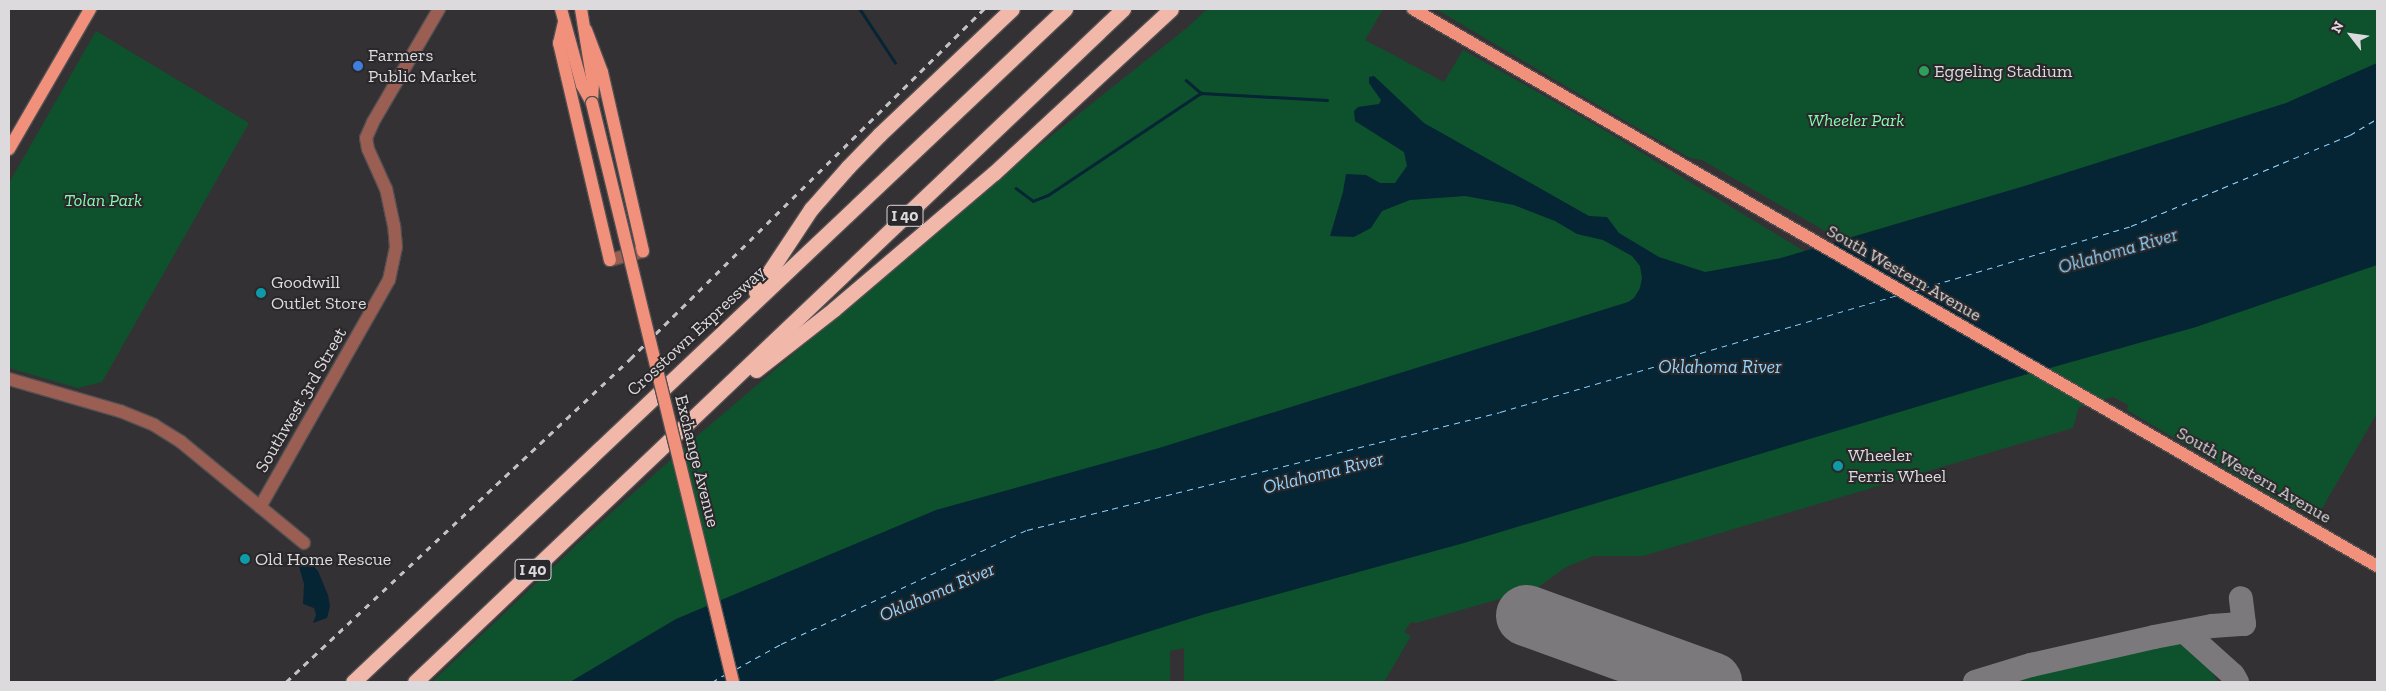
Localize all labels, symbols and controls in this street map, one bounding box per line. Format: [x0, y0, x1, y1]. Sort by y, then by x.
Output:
north arrow [2326, 10, 2376, 60]
text: N [2328, 18, 2348, 36]
place label: Farmers Public Market [368, 45, 476, 88]
marker: Farmers Public Market [352, 60, 364, 72]
place label: Eggeling Stadium [1934, 60, 2072, 82]
marker: Eggeling Stadium [1918, 65, 1930, 77]
park label: Wheeler Park [1808, 109, 1904, 131]
park label: Tolan Park [64, 189, 142, 211]
road number: I 40 [886, 202, 924, 230]
street label: South Western Avenue [1822, 220, 1986, 326]
water label: Oklahoma River [2056, 223, 2180, 279]
street label: Crosstown Expressway [622, 261, 770, 401]
place label: Goodwill Outlet Store [271, 272, 366, 314]
marker: Goodwill Outlet Store [255, 287, 267, 299]
street label: Southwest 3rd Street [251, 324, 351, 476]
water label: Oklahoma River [1658, 356, 1782, 378]
street label: Exchange Avenue [670, 392, 724, 530]
street label: South Western Avenue [2172, 422, 2336, 528]
place label: Wheeler Ferris Wheel [1848, 445, 1947, 488]
water label: Oklahoma River [1260, 447, 1386, 499]
marker: Wheeler Ferris Wheel [1832, 460, 1844, 472]
place label: Old Home Rescue [255, 548, 391, 570]
marker: Old Home Rescue [239, 553, 251, 565]
road number: I 40 [514, 556, 552, 584]
water label: Oklahoma River [876, 557, 998, 627]

